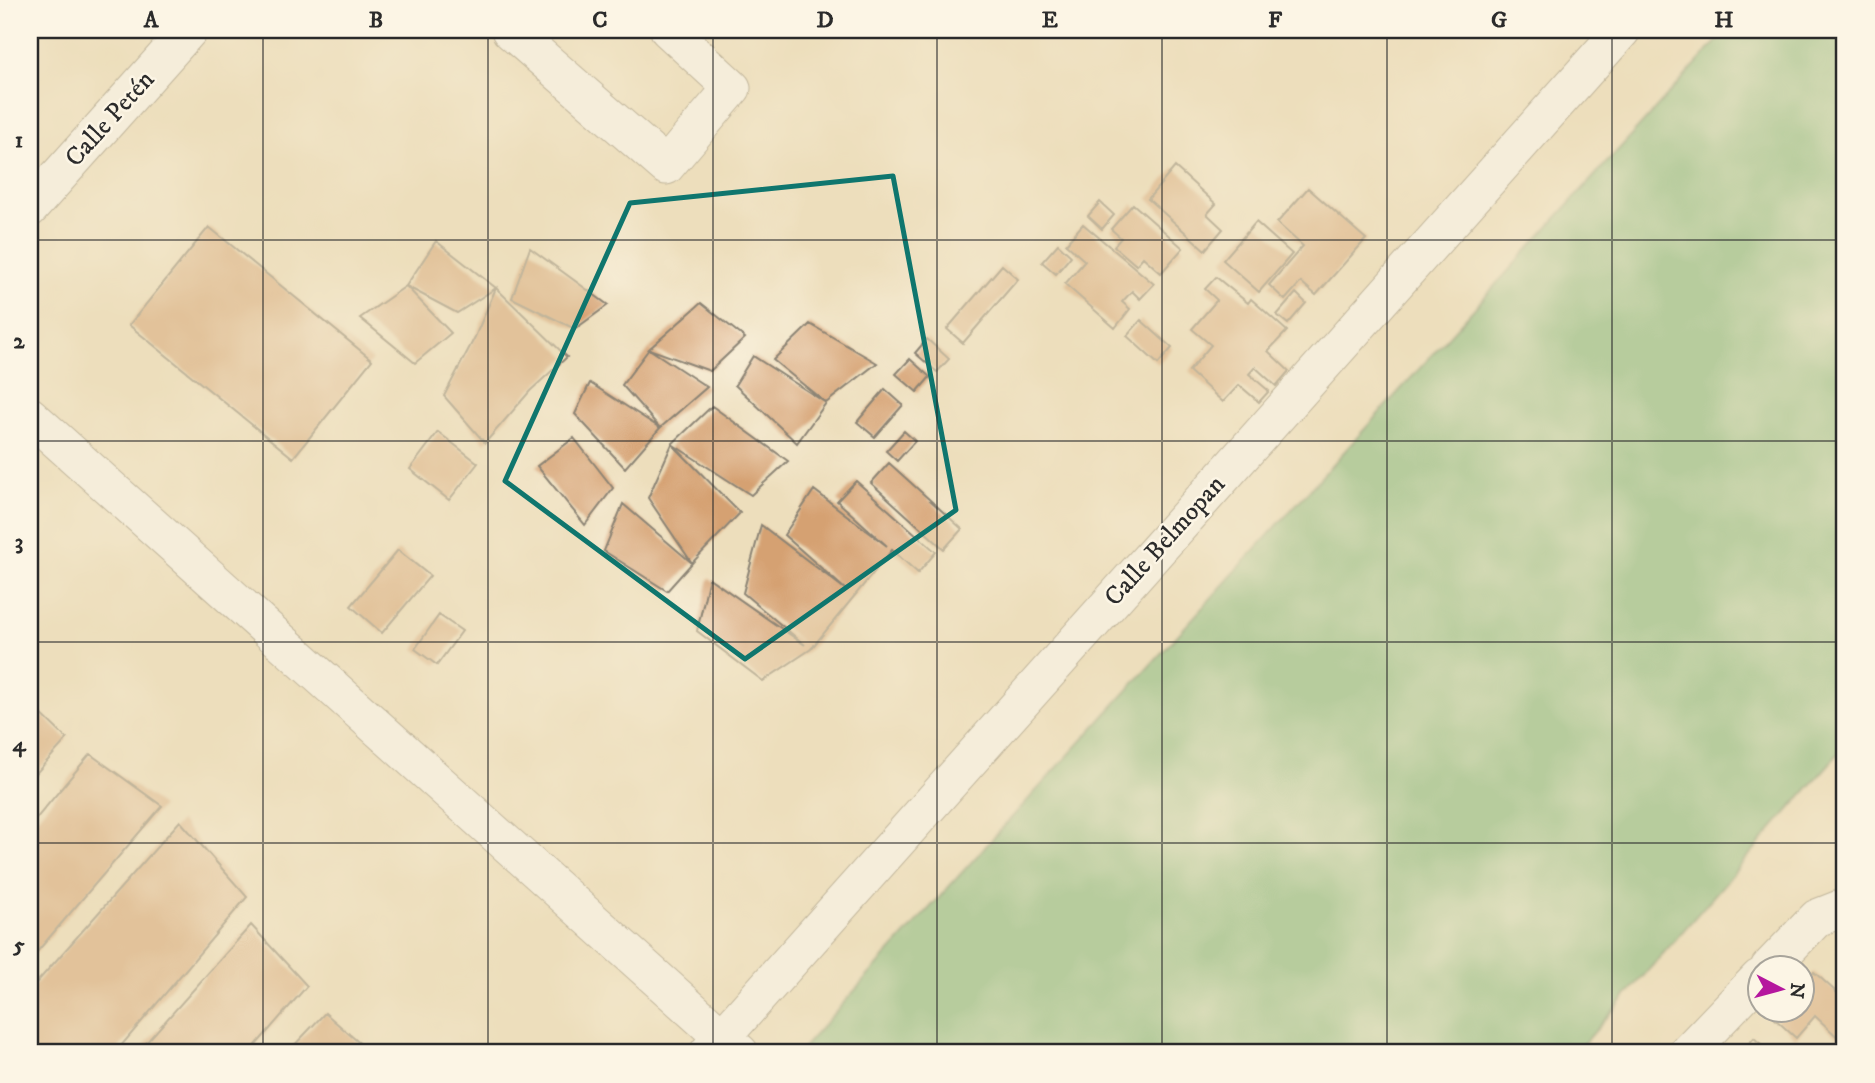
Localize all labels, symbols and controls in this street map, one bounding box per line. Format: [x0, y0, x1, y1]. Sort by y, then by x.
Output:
text: A [143, 6, 160, 35]
text: B [369, 6, 383, 35]
text: C [592, 6, 608, 35]
text: D [816, 6, 834, 35]
text: E [1042, 6, 1058, 35]
text: F [1268, 6, 1283, 35]
text: G [1491, 6, 1507, 35]
text: H [1714, 6, 1734, 35]
street label: Calle Petén [58, 64, 162, 174]
text: 1 [15, 126, 23, 155]
text: 2 [13, 327, 25, 356]
street label: Calle Belmopan [1098, 468, 1233, 613]
text: 3 [15, 528, 23, 557]
text: 4 [12, 730, 27, 759]
text: 5 [12, 931, 25, 960]
north arrow [1745, 954, 1815, 1024]
text: N [1784, 982, 1809, 1000]

